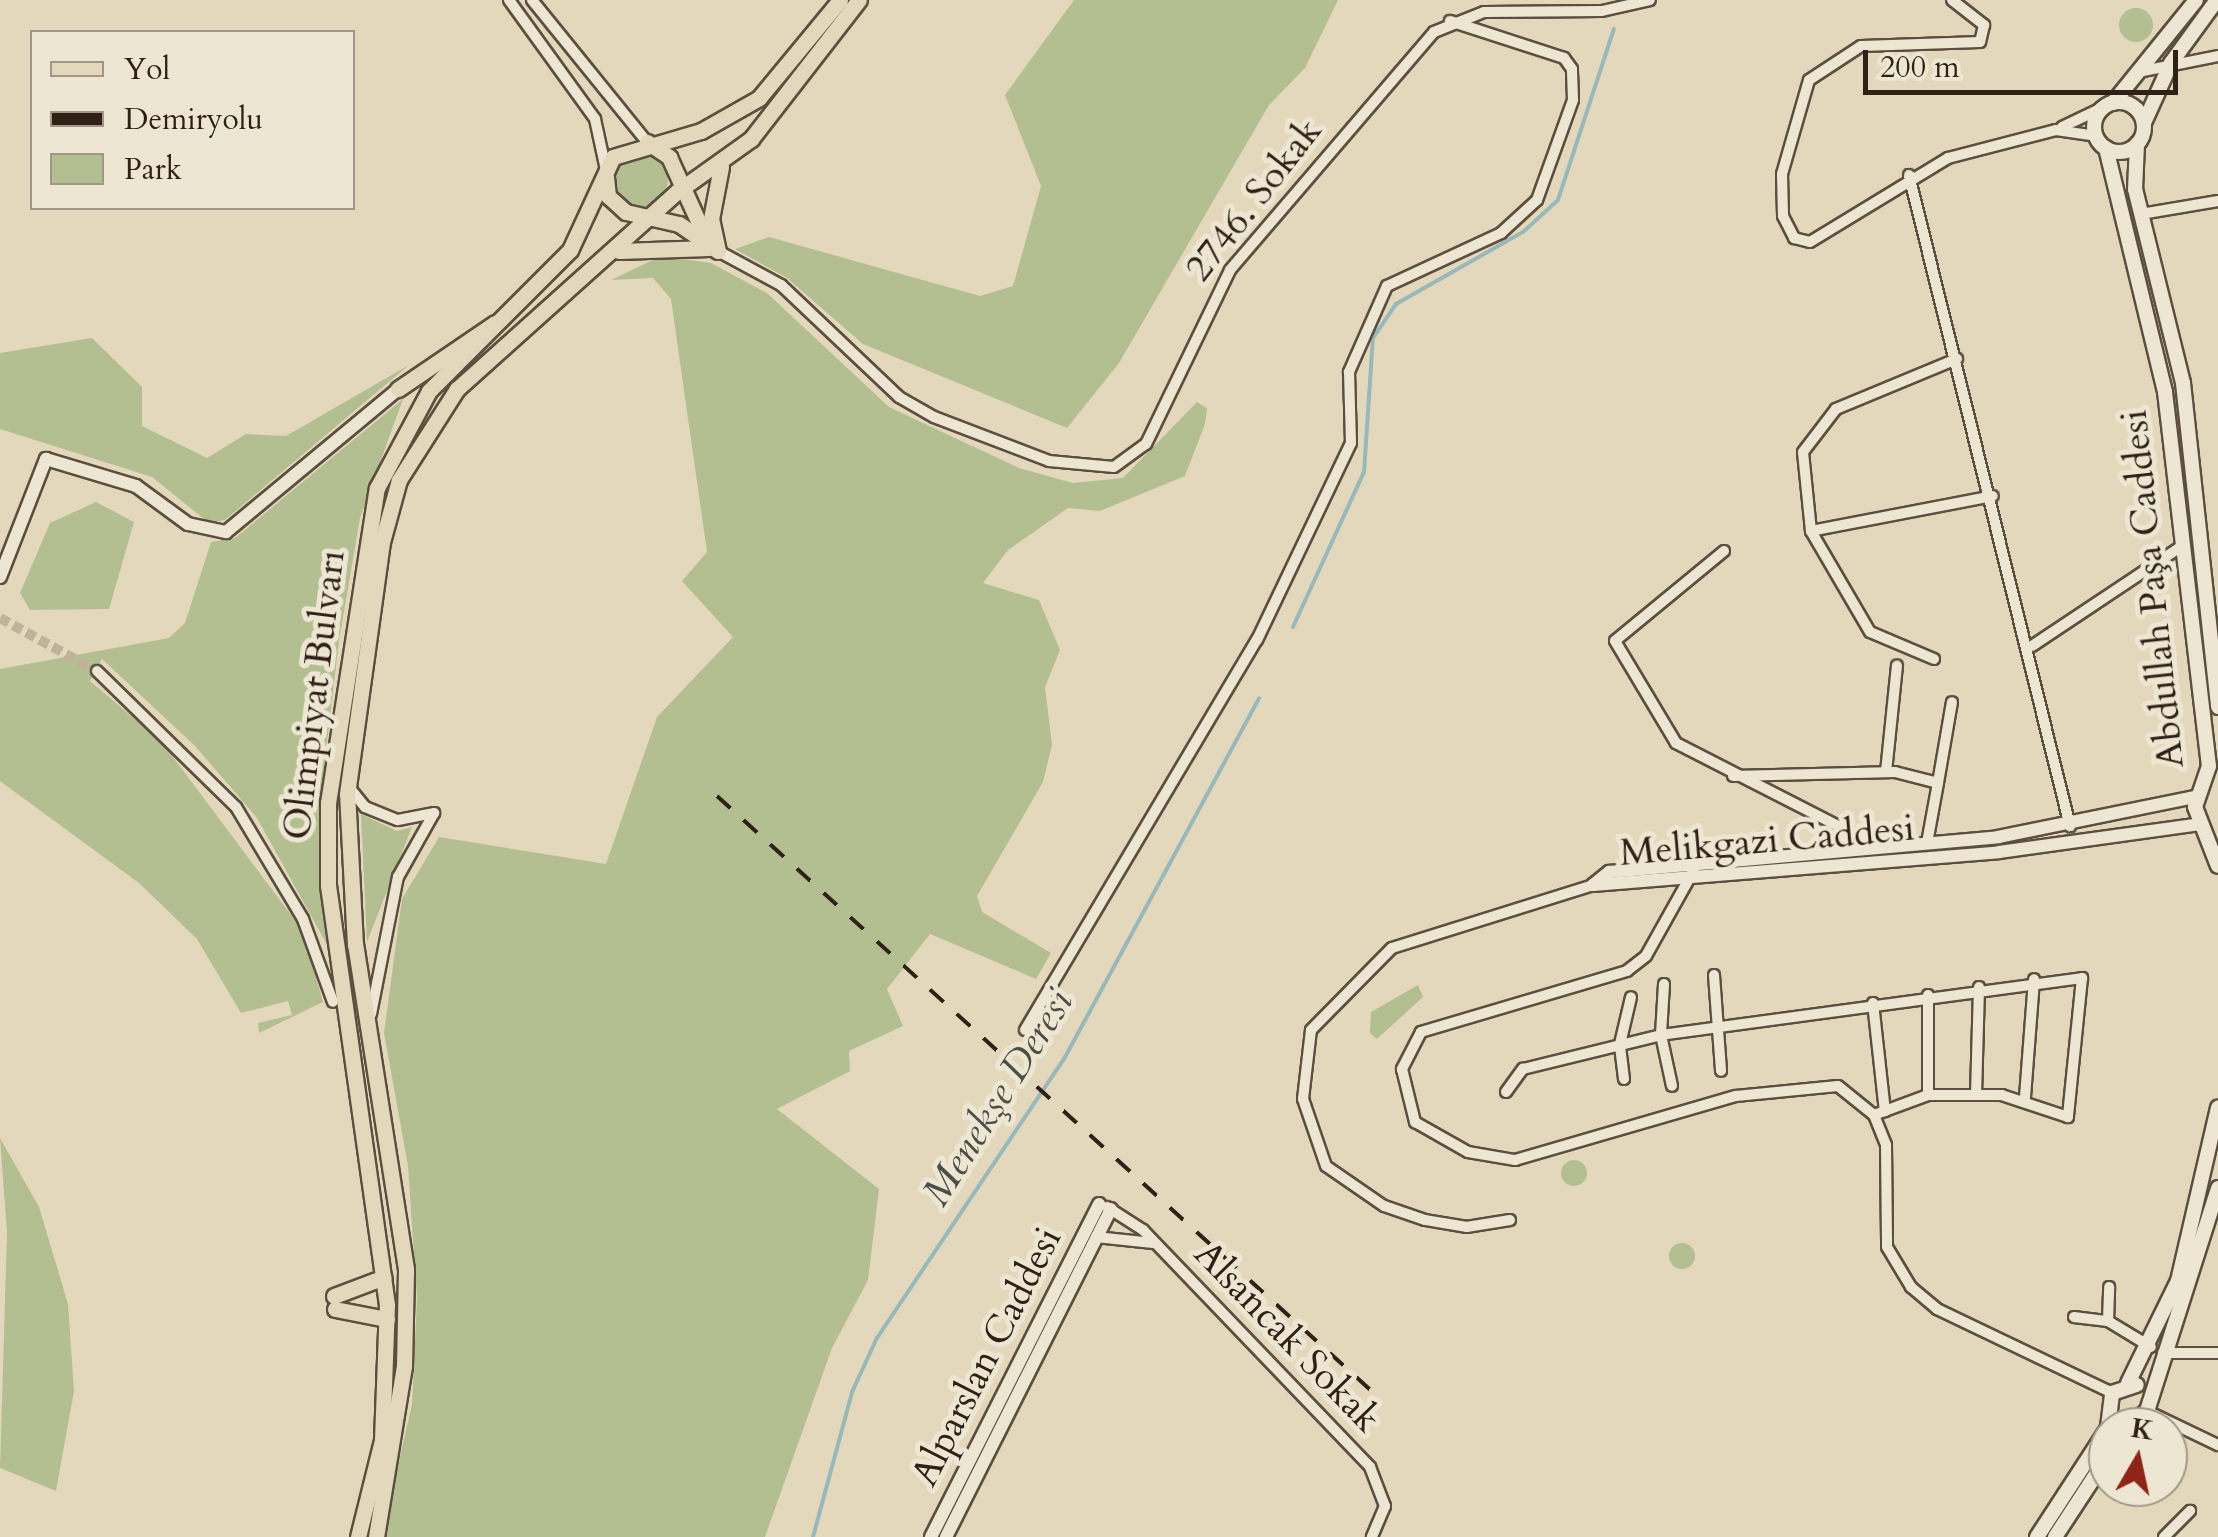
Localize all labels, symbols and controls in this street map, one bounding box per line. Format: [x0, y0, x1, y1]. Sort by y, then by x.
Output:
legend [30, 30, 355, 210]
scale bar [1868, 30, 2183, 92]
text: 200 m [1880, 47, 1960, 88]
text: Yol [124, 49, 170, 90]
text: Demiryolu [124, 99, 263, 140]
street label: 2746. Sokak [1176, 109, 1332, 291]
text: Park [124, 149, 182, 190]
street label: Abdullah Paşa Caddesi [2112, 408, 2194, 770]
street label: Olimpiyat Bulvarı [275, 548, 355, 842]
street label: Melikgazi Caddesi [1618, 805, 1916, 877]
water label: Menekşe Deresi [912, 981, 1084, 1215]
street label: Alparslan Caddesi [902, 1220, 1072, 1494]
street label: Alsancak Sokak [1184, 1232, 1390, 1442]
north arrow [2088, 1407, 2188, 1507]
text: K [2128, 1409, 2157, 1450]

